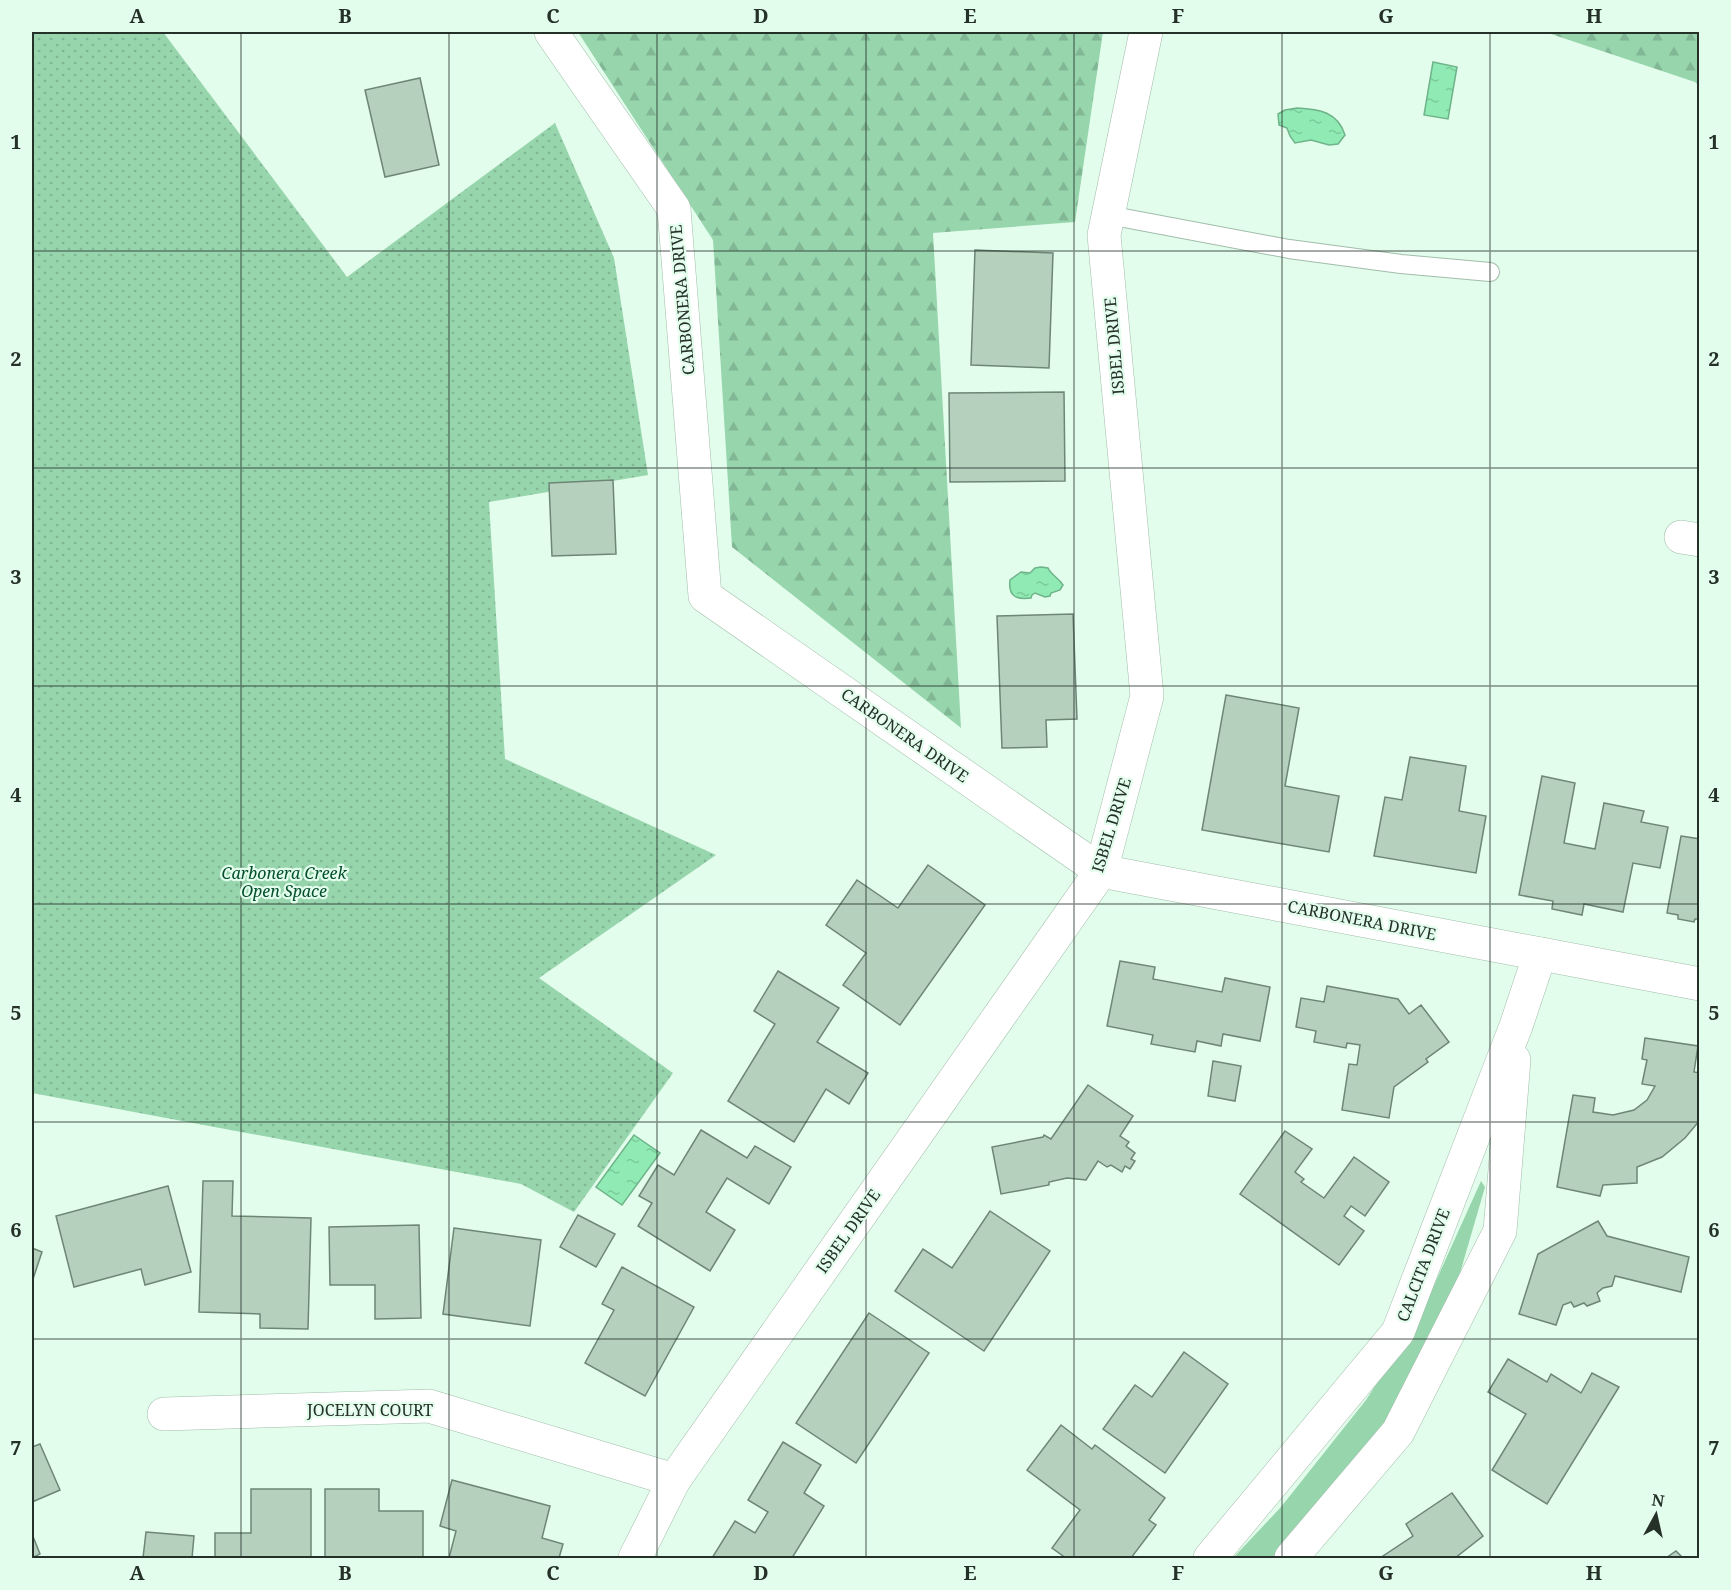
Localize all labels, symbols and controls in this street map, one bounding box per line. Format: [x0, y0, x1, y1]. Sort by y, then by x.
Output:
text: A [129, 2, 145, 29]
text: B [338, 2, 352, 29]
text: C [546, 2, 560, 29]
text: D [753, 2, 769, 29]
text: E [963, 2, 977, 29]
text: F [1172, 2, 1184, 29]
text: G [1378, 2, 1394, 29]
text: H [1586, 2, 1602, 29]
text: 1 [10, 128, 22, 155]
text: 1 [1708, 128, 1720, 155]
street label: CARBONERA DRIVE [664, 224, 700, 376]
street label: ISBEL DRIVE [1099, 296, 1129, 396]
text: 2 [10, 345, 22, 372]
text: 2 [1708, 345, 1720, 372]
text: 3 [10, 563, 22, 590]
text: 3 [1708, 563, 1720, 590]
street label: CARBONERA DRIVE [837, 683, 973, 787]
street label: ISBEL DRIVE [1086, 775, 1136, 875]
text: 4 [10, 781, 22, 808]
text: 4 [1708, 781, 1720, 808]
park label: Carbonera Creek Open Space [221, 862, 347, 902]
street label: CARBONERA DRIVE [1286, 895, 1438, 945]
text: 5 [10, 999, 22, 1026]
text: 5 [1708, 999, 1720, 1026]
street label: ISBEL DRIVE [811, 1185, 885, 1277]
street label: CALCITA DRIVE [1391, 1205, 1455, 1325]
text: 6 [10, 1216, 22, 1243]
text: 6 [1708, 1216, 1720, 1243]
street label: JOCELYN COURT [306, 1399, 433, 1421]
text: 7 [10, 1434, 22, 1461]
text: 7 [1708, 1434, 1720, 1461]
north arrow [1626, 1485, 1686, 1545]
text: N [1650, 1488, 1666, 1512]
text: A [129, 1559, 145, 1586]
text: B [338, 1559, 352, 1586]
text: C [546, 1559, 560, 1586]
text: D [753, 1559, 769, 1586]
text: E [963, 1559, 977, 1586]
text: F [1172, 1559, 1184, 1586]
text: G [1378, 1559, 1394, 1586]
text: H [1586, 1559, 1602, 1586]

